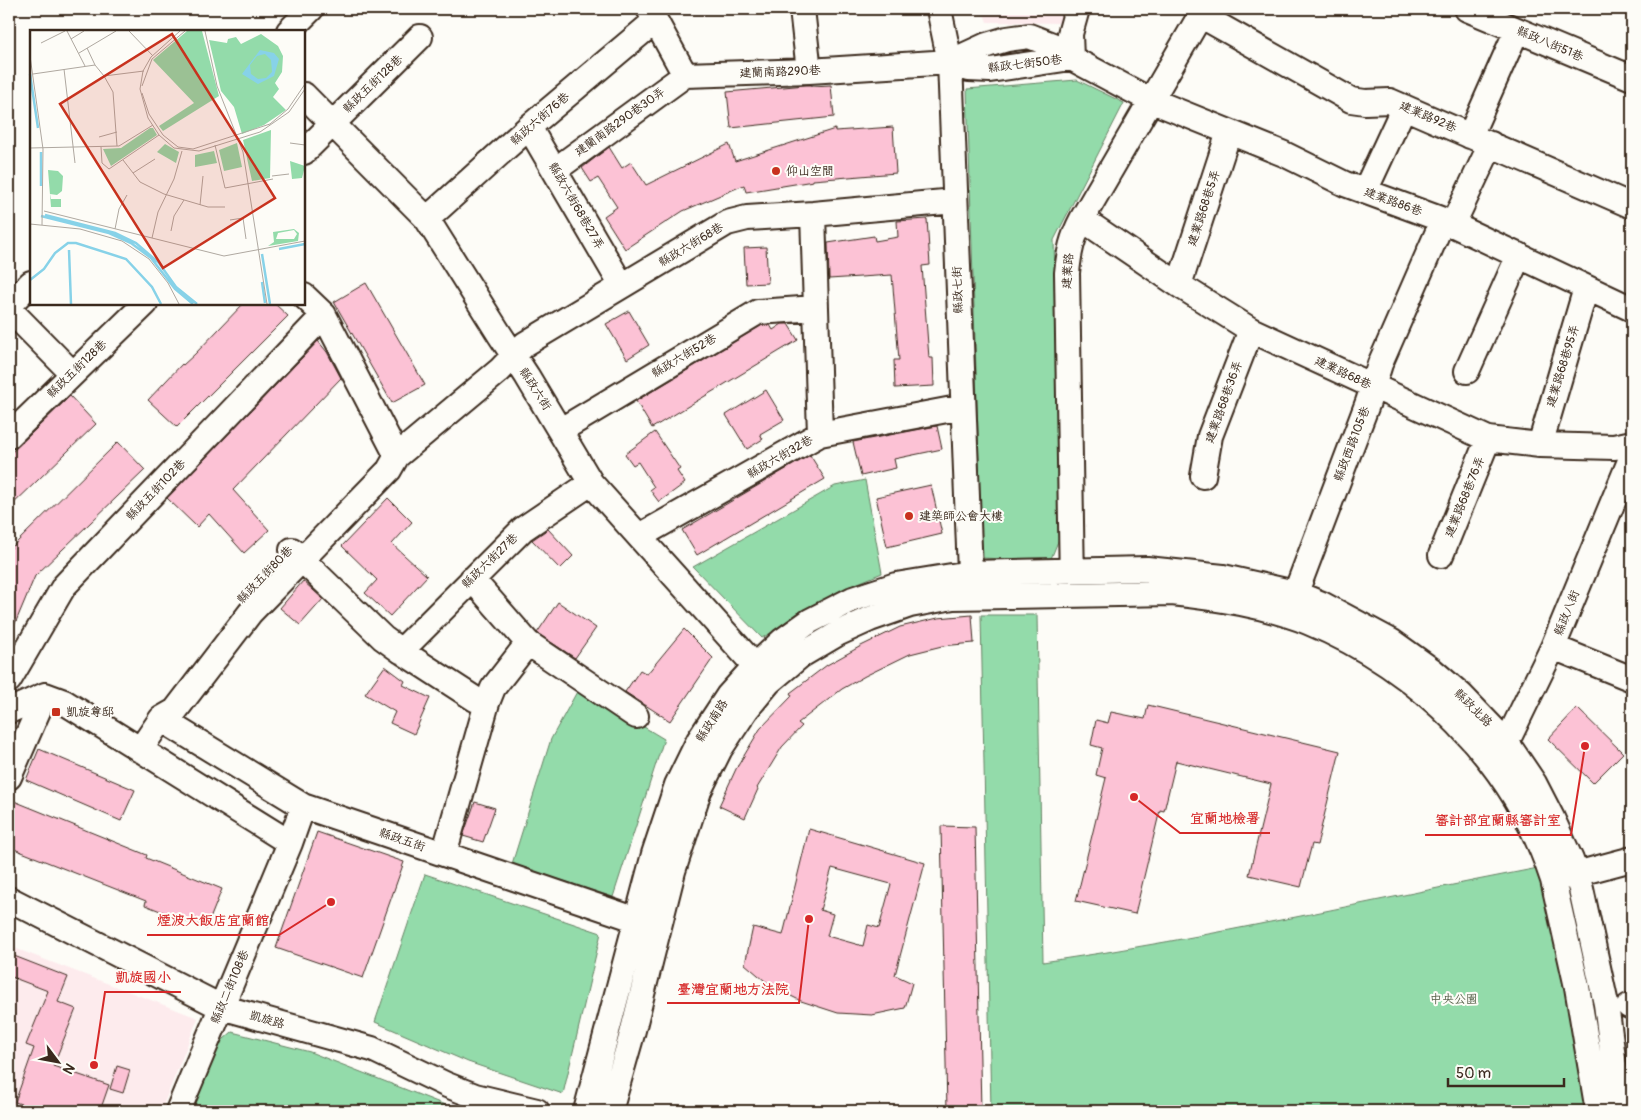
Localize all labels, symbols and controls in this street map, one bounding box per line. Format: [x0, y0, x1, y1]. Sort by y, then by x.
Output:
street label: 縣政八街51巷 [1514, 23, 1586, 65]
inset map [30, 30, 305, 305]
street label: 縣政五街128巷 [340, 52, 406, 116]
street label: 縣政七街50巷 [987, 52, 1063, 76]
street label: 建蘭南路290巷 [739, 63, 821, 81]
street label: 建蘭南路290巷30弄 [572, 84, 668, 160]
street label: 縣政六街76巷 [507, 89, 573, 149]
street label: 建業路92巷 [1397, 98, 1459, 136]
street label: 縣政六街68巷27弄 [545, 160, 607, 252]
place label: 仰山空間 [786, 164, 834, 179]
marker: 仰山空間 [770, 165, 782, 177]
street label: 建業路68巷5弄 [1185, 168, 1223, 248]
street label: 建業路86巷 [1362, 185, 1424, 219]
street label: 縣政六街68巷 [656, 220, 726, 270]
street label: 建業路 [1059, 253, 1077, 289]
street label: 縣政七街 [950, 266, 966, 314]
street label: 建業路68巷95弄 [1543, 323, 1583, 409]
street label: 縣政六街52巷 [649, 331, 719, 381]
street label: 縣政五街128巷 [44, 337, 110, 401]
street label: 建業路68巷 [1312, 353, 1374, 393]
street label: 建業路68巷36弄 [1202, 359, 1246, 445]
street label: 縣政六街 [516, 365, 554, 413]
street label: 縣政西路105巷 [1331, 404, 1373, 484]
street label: 縣政六街32巷 [744, 432, 816, 482]
street label: 建業路68巷76弄 [1442, 454, 1488, 540]
street label: 縣政五街102巷 [123, 456, 189, 524]
place label: 建築師公會大樓 [919, 509, 1003, 524]
marker: 建築師公會大樓 [903, 510, 915, 522]
street label: 縣政六街27巷 [459, 530, 521, 592]
street label: 縣政五街80巷 [234, 543, 296, 607]
street label: 縣政八街 [1551, 588, 1583, 638]
street label: 縣政北路 [1451, 686, 1495, 730]
street label: 縣政南路 [693, 697, 731, 745]
place label: 凱旋尊邸 [66, 705, 114, 720]
marker: 凱旋尊邸 [50, 706, 62, 718]
callout: 宜蘭地檢署 [1180, 804, 1270, 833]
callout: 審計部宜蘭縣審計室 [1425, 806, 1571, 835]
text: 宜蘭地檢署 [1190, 810, 1260, 827]
text: 審計部宜蘭縣審計室 [1435, 812, 1561, 829]
street label: 縣政五街 [377, 825, 427, 855]
callout: 煙波大飯店宜蘭館 [147, 906, 279, 935]
text: 煙波大飯店宜蘭館 [157, 912, 269, 929]
street label: 縣政二街108巷 [208, 948, 252, 1026]
callout: 凱旋國小 [105, 963, 181, 992]
text: 凱旋國小 [115, 969, 171, 986]
callout: 臺灣宜蘭地方法院 [667, 974, 799, 1003]
text: 臺灣宜蘭地方法院 [677, 981, 789, 998]
park label: 中央公園 [1430, 992, 1478, 1007]
street label: 凱旋路 [248, 1008, 286, 1032]
north arrow [32, 1038, 82, 1088]
scale bar [1448, 1055, 1565, 1087]
text: N [59, 1060, 78, 1077]
text: 50 m [1456, 1064, 1491, 1083]

